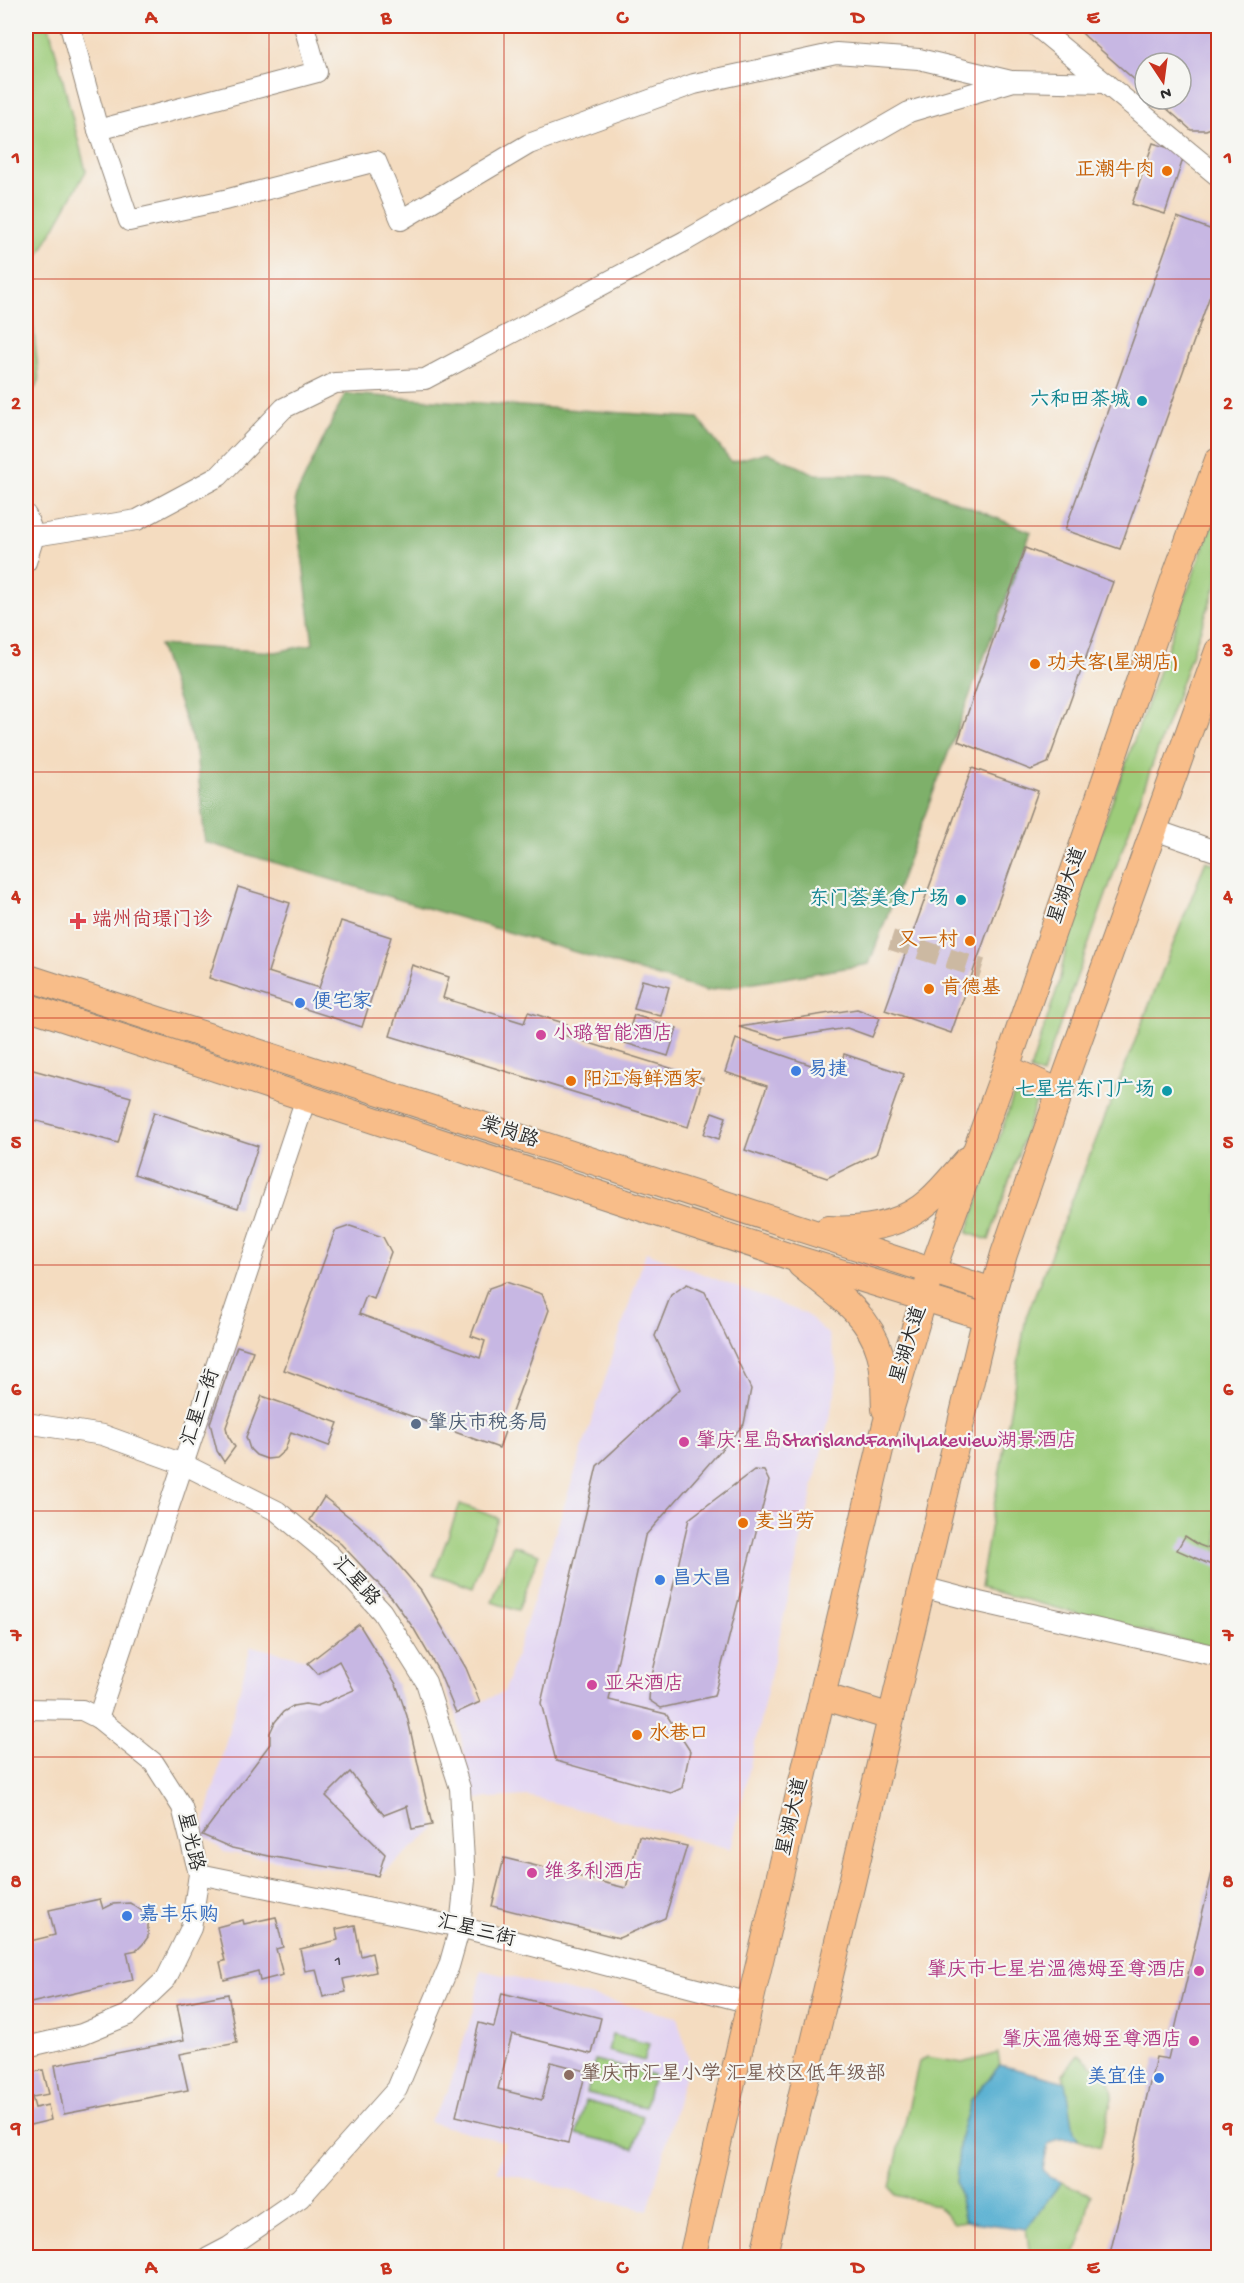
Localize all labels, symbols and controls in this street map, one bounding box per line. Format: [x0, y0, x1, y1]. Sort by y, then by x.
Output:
text: A [144, 8, 159, 31]
text: B [380, 8, 392, 31]
text: C [616, 8, 630, 31]
text: D [849, 8, 865, 31]
text: E [1087, 8, 1101, 31]
north arrow [1133, 51, 1193, 111]
text: N [1158, 82, 1173, 103]
text: 1 [11, 148, 20, 171]
text: 1 [1223, 148, 1232, 171]
place label: 正潮牛肉 [1075, 158, 1155, 183]
marker: 正潮牛肉 [1160, 164, 1174, 178]
place label: 六和田茶城 [1030, 388, 1130, 413]
text: 2 [11, 394, 21, 417]
marker: 六和田茶城 [1135, 394, 1149, 408]
text: 2 [1223, 394, 1233, 417]
text: 3 [10, 641, 21, 664]
text: 3 [1222, 641, 1233, 664]
place label: 功夫客(星湖店) [1047, 651, 1178, 676]
marker: 功夫客(星湖店) [1028, 657, 1042, 671]
street label: 星湖大道 [1043, 844, 1093, 928]
text: 4 [10, 887, 21, 910]
place label: 东门荟美食广场 [809, 887, 949, 912]
text: 4 [1222, 887, 1233, 910]
marker: 东门荟美食广场 [954, 893, 968, 907]
place label: 端州尚璟门诊 [92, 908, 212, 933]
marker: 端州尚璟门诊 [69, 912, 87, 930]
place label: 又一村 [898, 929, 958, 953]
marker: 又一村 [963, 934, 977, 948]
place label: 肯德基 [941, 976, 1001, 1001]
marker: 肯德基 [922, 982, 936, 996]
place label: 便宅家 [312, 990, 372, 1015]
marker: 便宅家 [293, 996, 307, 1010]
place label: 小璐智能酒店 [553, 1022, 673, 1047]
marker: 小璐智能酒店 [534, 1028, 548, 1042]
place label: 易捷 [808, 1059, 848, 1083]
marker: 易捷 [789, 1064, 803, 1078]
place label: 阳江海鲜酒家 [583, 1068, 703, 1093]
marker: 阳江海鲜酒家 [564, 1074, 578, 1088]
place label: 七星岩东门广场 [1015, 1078, 1155, 1103]
marker: 七星岩东门广场 [1160, 1084, 1174, 1098]
street label: 棠岗路 [477, 1112, 543, 1155]
text: 5 [11, 1133, 22, 1156]
text: 5 [1223, 1133, 1234, 1156]
street label: 星湖大道 [885, 1303, 933, 1387]
street label: 汇星二街 [177, 1366, 226, 1450]
text: 6 [11, 1380, 22, 1403]
text: 6 [1223, 1380, 1234, 1403]
place label: 肇庆市税务局 [428, 1411, 548, 1436]
marker: 肇庆市税务局 [409, 1417, 423, 1431]
place label: 肇庆·星岛StarislandFamilyLakeview湖景酒店 [696, 1429, 1077, 1454]
marker: 肇庆·星岛StarislandFamilyLakeview湖景酒店 [677, 1435, 691, 1449]
place label: 麦当劳 [755, 1510, 815, 1535]
marker: 麦当劳 [736, 1516, 750, 1530]
street label: 汇星路 [326, 1551, 386, 1613]
place label: 昌大昌 [672, 1568, 732, 1592]
marker: 昌大昌 [653, 1573, 667, 1587]
text: 7 [10, 1626, 23, 1649]
text: 7 [1222, 1626, 1235, 1649]
place label: 亚朵酒店 [604, 1672, 684, 1697]
marker: 亚朵酒店 [585, 1678, 599, 1692]
place label: 水巷口 [649, 1722, 709, 1747]
marker: 水巷口 [630, 1728, 644, 1742]
street label: 星湖大道 [772, 1775, 814, 1859]
street label: 星光路 [171, 1810, 209, 1875]
place label: 维多利酒店 [544, 1860, 644, 1885]
marker: 维多利酒店 [525, 1866, 539, 1880]
text: 8 [11, 1872, 22, 1895]
text: 8 [1223, 1872, 1234, 1895]
place label: 嘉丰乐购 [139, 1903, 219, 1928]
marker: 嘉丰乐购 [120, 1909, 134, 1923]
street label: 汇星三街 [434, 1910, 518, 1953]
house number: 1 [334, 1953, 341, 1972]
place label: 肇庆市七星岩温德姆至尊酒店 [927, 1958, 1187, 1983]
marker: 肇庆市七星岩温德姆至尊酒店 [1192, 1964, 1206, 1978]
place label: 肇庆温德姆至尊酒店 [1002, 2028, 1182, 2053]
marker: 肇庆温德姆至尊酒店 [1187, 2034, 1201, 2048]
place label: 肇庆市汇星小学 汇星校区低年级部 [581, 2062, 886, 2087]
place label: 美宜佳 [1087, 2065, 1147, 2090]
marker: 肇庆市汇星小学 汇星校区低年级部 [562, 2068, 576, 2082]
marker: 美宜佳 [1152, 2071, 1166, 2085]
text: 9 [10, 2119, 21, 2142]
text: 9 [1222, 2119, 1233, 2142]
text: A [144, 2258, 159, 2281]
text: B [380, 2258, 392, 2281]
text: C [616, 2258, 630, 2281]
text: D [849, 2258, 865, 2281]
text: E [1087, 2258, 1101, 2281]

